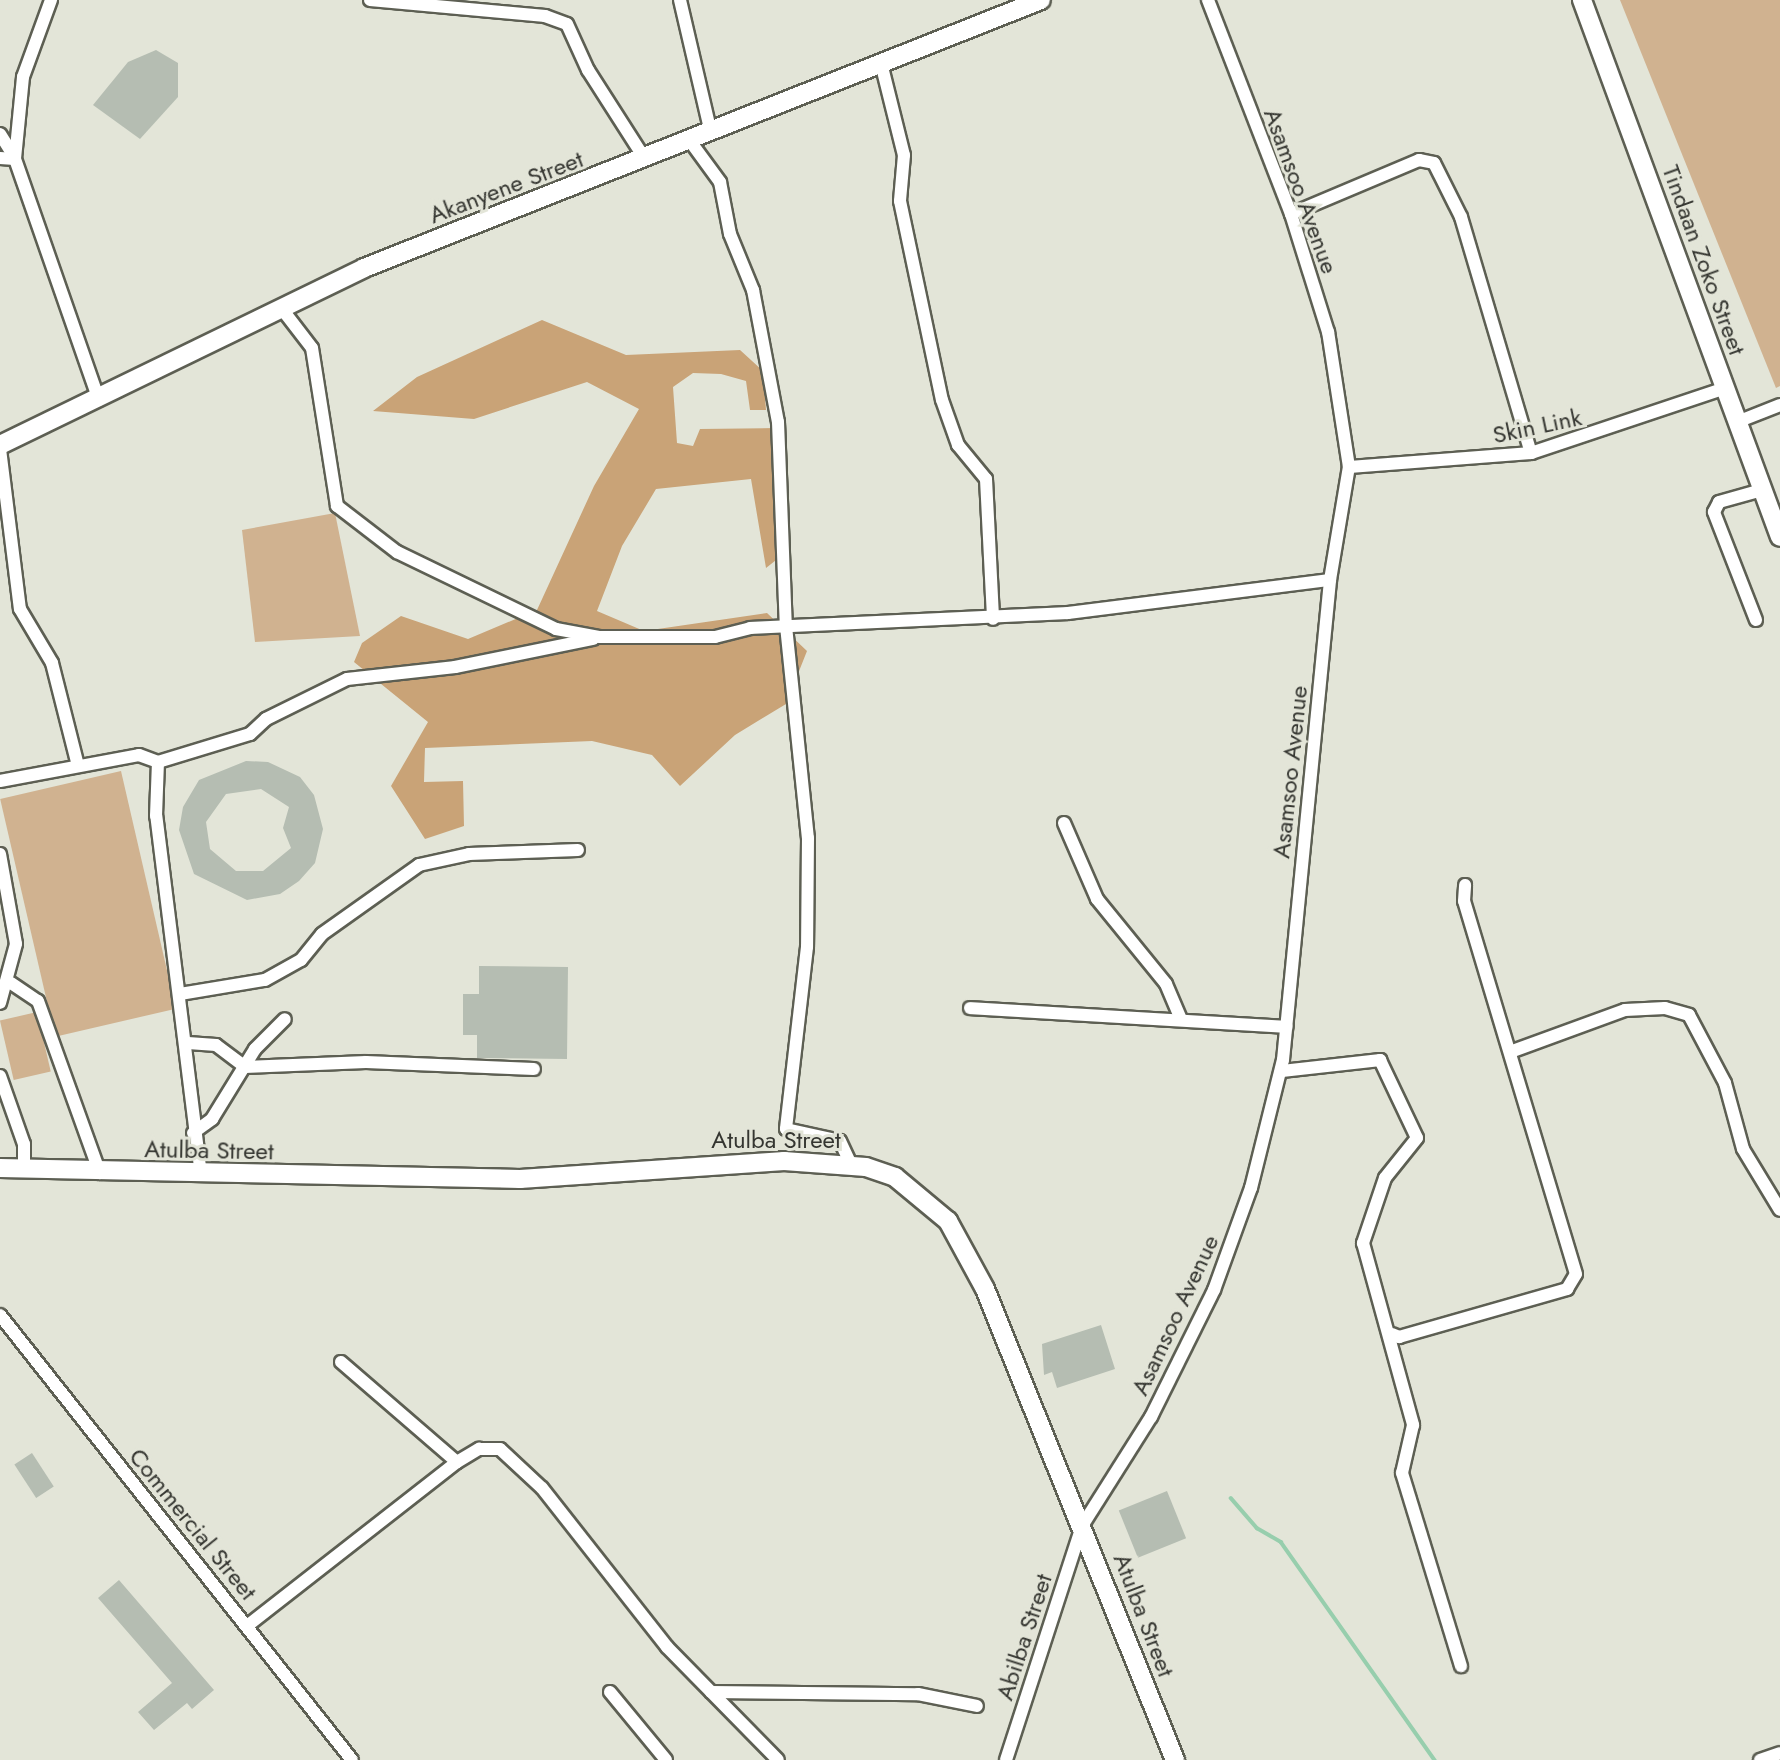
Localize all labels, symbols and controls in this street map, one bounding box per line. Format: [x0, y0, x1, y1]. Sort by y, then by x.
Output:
street label: Asamsoo Avenue [1258, 105, 1344, 277]
street label: Akanyene Street [425, 144, 587, 230]
street label: Tindaan Zoko Street [1656, 161, 1752, 359]
street label: Skin Link [1490, 403, 1584, 449]
street label: Asamsoo Avenue [1267, 684, 1313, 860]
street label: Atulba Street [711, 1126, 841, 1154]
street label: Atulba Street [144, 1134, 274, 1166]
street label: Asamsoo Avenue [1125, 1230, 1225, 1400]
street label: Commercial Street [123, 1442, 263, 1606]
street label: Atulba Street [1107, 1549, 1181, 1681]
street label: Abilba Street [990, 1570, 1058, 1704]

